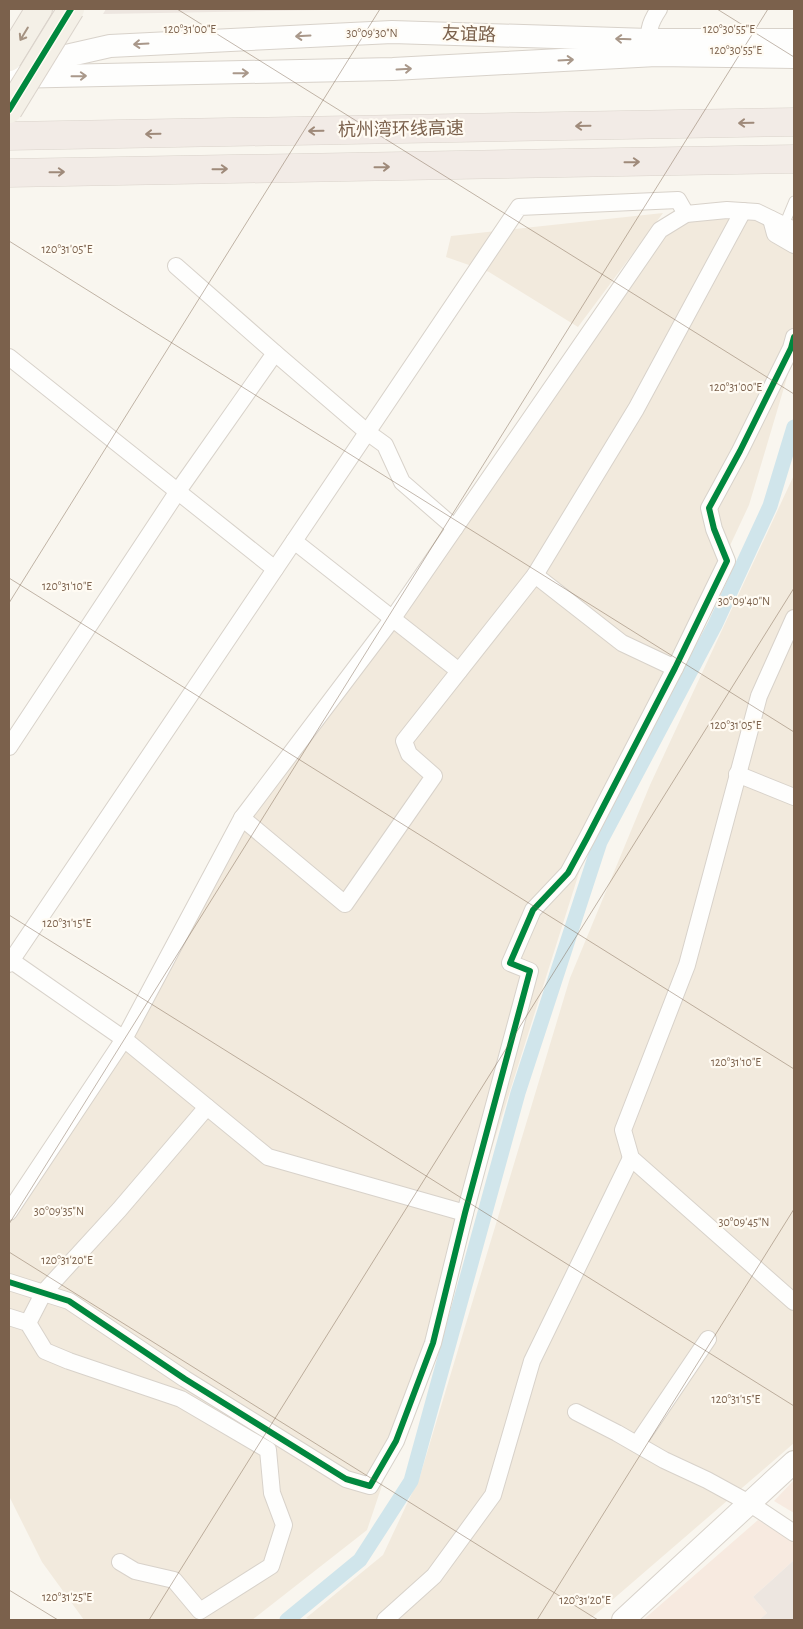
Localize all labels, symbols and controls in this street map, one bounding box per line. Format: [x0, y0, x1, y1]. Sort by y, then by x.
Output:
text: 120°31'00"E [164, 23, 216, 35]
street label: 友谊路 [442, 23, 496, 45]
text: 120°30'55"E [703, 23, 755, 35]
one-way arrow [18, 26, 28, 40]
text: 30°09'30"N [346, 27, 398, 39]
one-way arrow [295, 32, 311, 41]
one-way arrow [615, 34, 632, 44]
one-way arrow [133, 40, 149, 49]
text: 120°30'55"E [710, 44, 762, 56]
one-way arrow [558, 56, 574, 65]
one-way arrow [396, 64, 412, 73]
one-way arrow [233, 68, 249, 77]
one-way arrow [70, 71, 87, 81]
street label: 杭州湾环线高速 [338, 118, 464, 140]
one-way arrow [738, 118, 754, 128]
one-way arrow [575, 121, 592, 131]
one-way arrow [308, 126, 324, 136]
one-way arrow [145, 129, 162, 139]
one-way arrow [624, 157, 640, 167]
one-way arrow [374, 162, 390, 171]
one-way arrow [212, 164, 228, 174]
one-way arrow [49, 167, 65, 177]
text: 120°31'05"E [41, 243, 93, 255]
text: 120°31'00"E [710, 381, 762, 393]
text: 120°31'10"E [42, 580, 92, 592]
text: 30°09'40"N [718, 595, 770, 607]
text: 120°31'05"E [710, 719, 762, 731]
text: 120°31'15"E [43, 917, 92, 929]
text: 120°31'10"E [711, 1056, 761, 1068]
text: 30°09'35"N [34, 1205, 84, 1217]
text: 30°09'45"N [718, 1216, 770, 1228]
text: 120°31'20"E [41, 1254, 93, 1266]
text: 120°31'15"E [712, 1393, 761, 1405]
text: 120°31'25"E [42, 1591, 92, 1603]
text: 120°31'20"E [559, 1594, 611, 1606]

